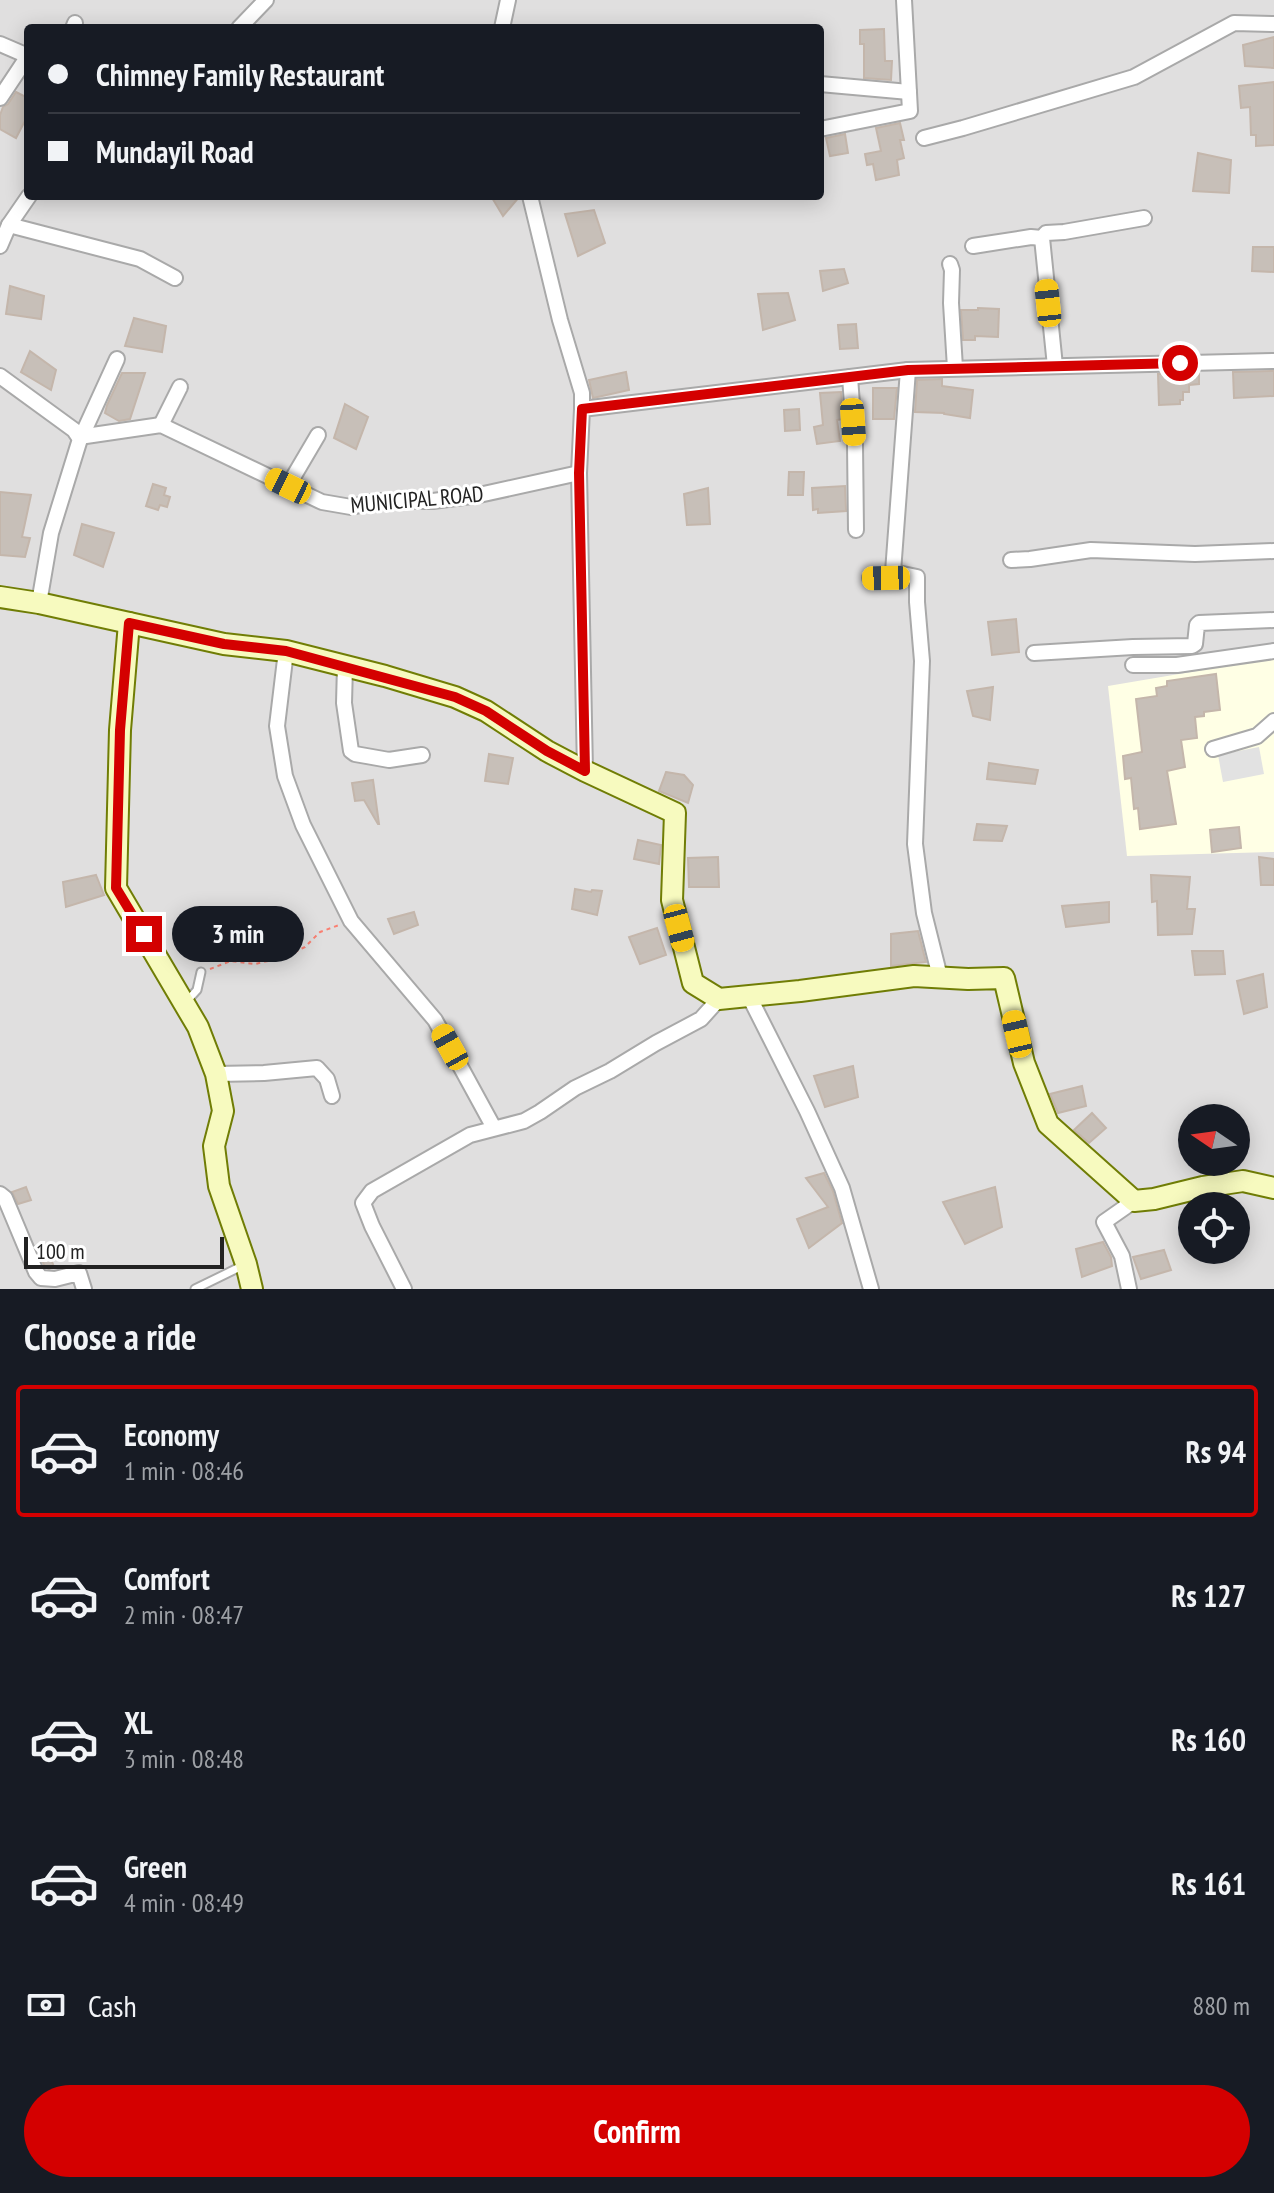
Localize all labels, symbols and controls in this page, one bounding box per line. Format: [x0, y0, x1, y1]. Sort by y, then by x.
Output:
text: Chimney Family Restaurant [96, 55, 384, 94]
text: Mundayil Road [96, 132, 254, 171]
car [1034, 278, 1062, 328]
route start [1162, 345, 1198, 381]
car [839, 397, 867, 447]
car [261, 465, 315, 507]
street label: MUNICIPAL ROAD [349, 479, 485, 519]
car [862, 566, 910, 590]
car [661, 902, 697, 954]
callout: 3 min [172, 906, 304, 962]
route end [126, 916, 162, 952]
text: 3 min [212, 917, 264, 950]
car [1000, 1008, 1034, 1060]
car [428, 1020, 472, 1074]
north arrow [1178, 1104, 1250, 1176]
map controls [1178, 1104, 1250, 1264]
button: locate [1178, 1192, 1250, 1264]
scale bar [24, 1233, 224, 1269]
text: 100 m [36, 1237, 85, 1265]
text: Choose a ride [24, 1313, 196, 1360]
icon: car [28, 1415, 100, 1487]
text: Economy [124, 1415, 219, 1454]
text: Rs 94 [1186, 1432, 1246, 1471]
text: 1 min · 08:46 [124, 1454, 244, 1487]
icon: car [28, 1559, 100, 1631]
text: Comfort [124, 1559, 210, 1598]
text: Rs 127 [1171, 1576, 1246, 1615]
text: 2 min · 08:47 [124, 1598, 244, 1631]
icon: car [28, 1703, 100, 1775]
text: XL [124, 1703, 153, 1742]
text: Rs 160 [1171, 1720, 1246, 1759]
text: 3 min · 08:48 [124, 1742, 244, 1775]
icon: car [28, 1847, 100, 1919]
text: Green [124, 1847, 187, 1886]
text: Rs 161 [1171, 1864, 1246, 1903]
text: 4 min · 08:49 [124, 1886, 244, 1919]
icon: cash [24, 1983, 68, 2027]
text: Cash [88, 1986, 137, 2025]
text: 880 m [1192, 1989, 1250, 2022]
button: Confirm [24, 2085, 1250, 2177]

